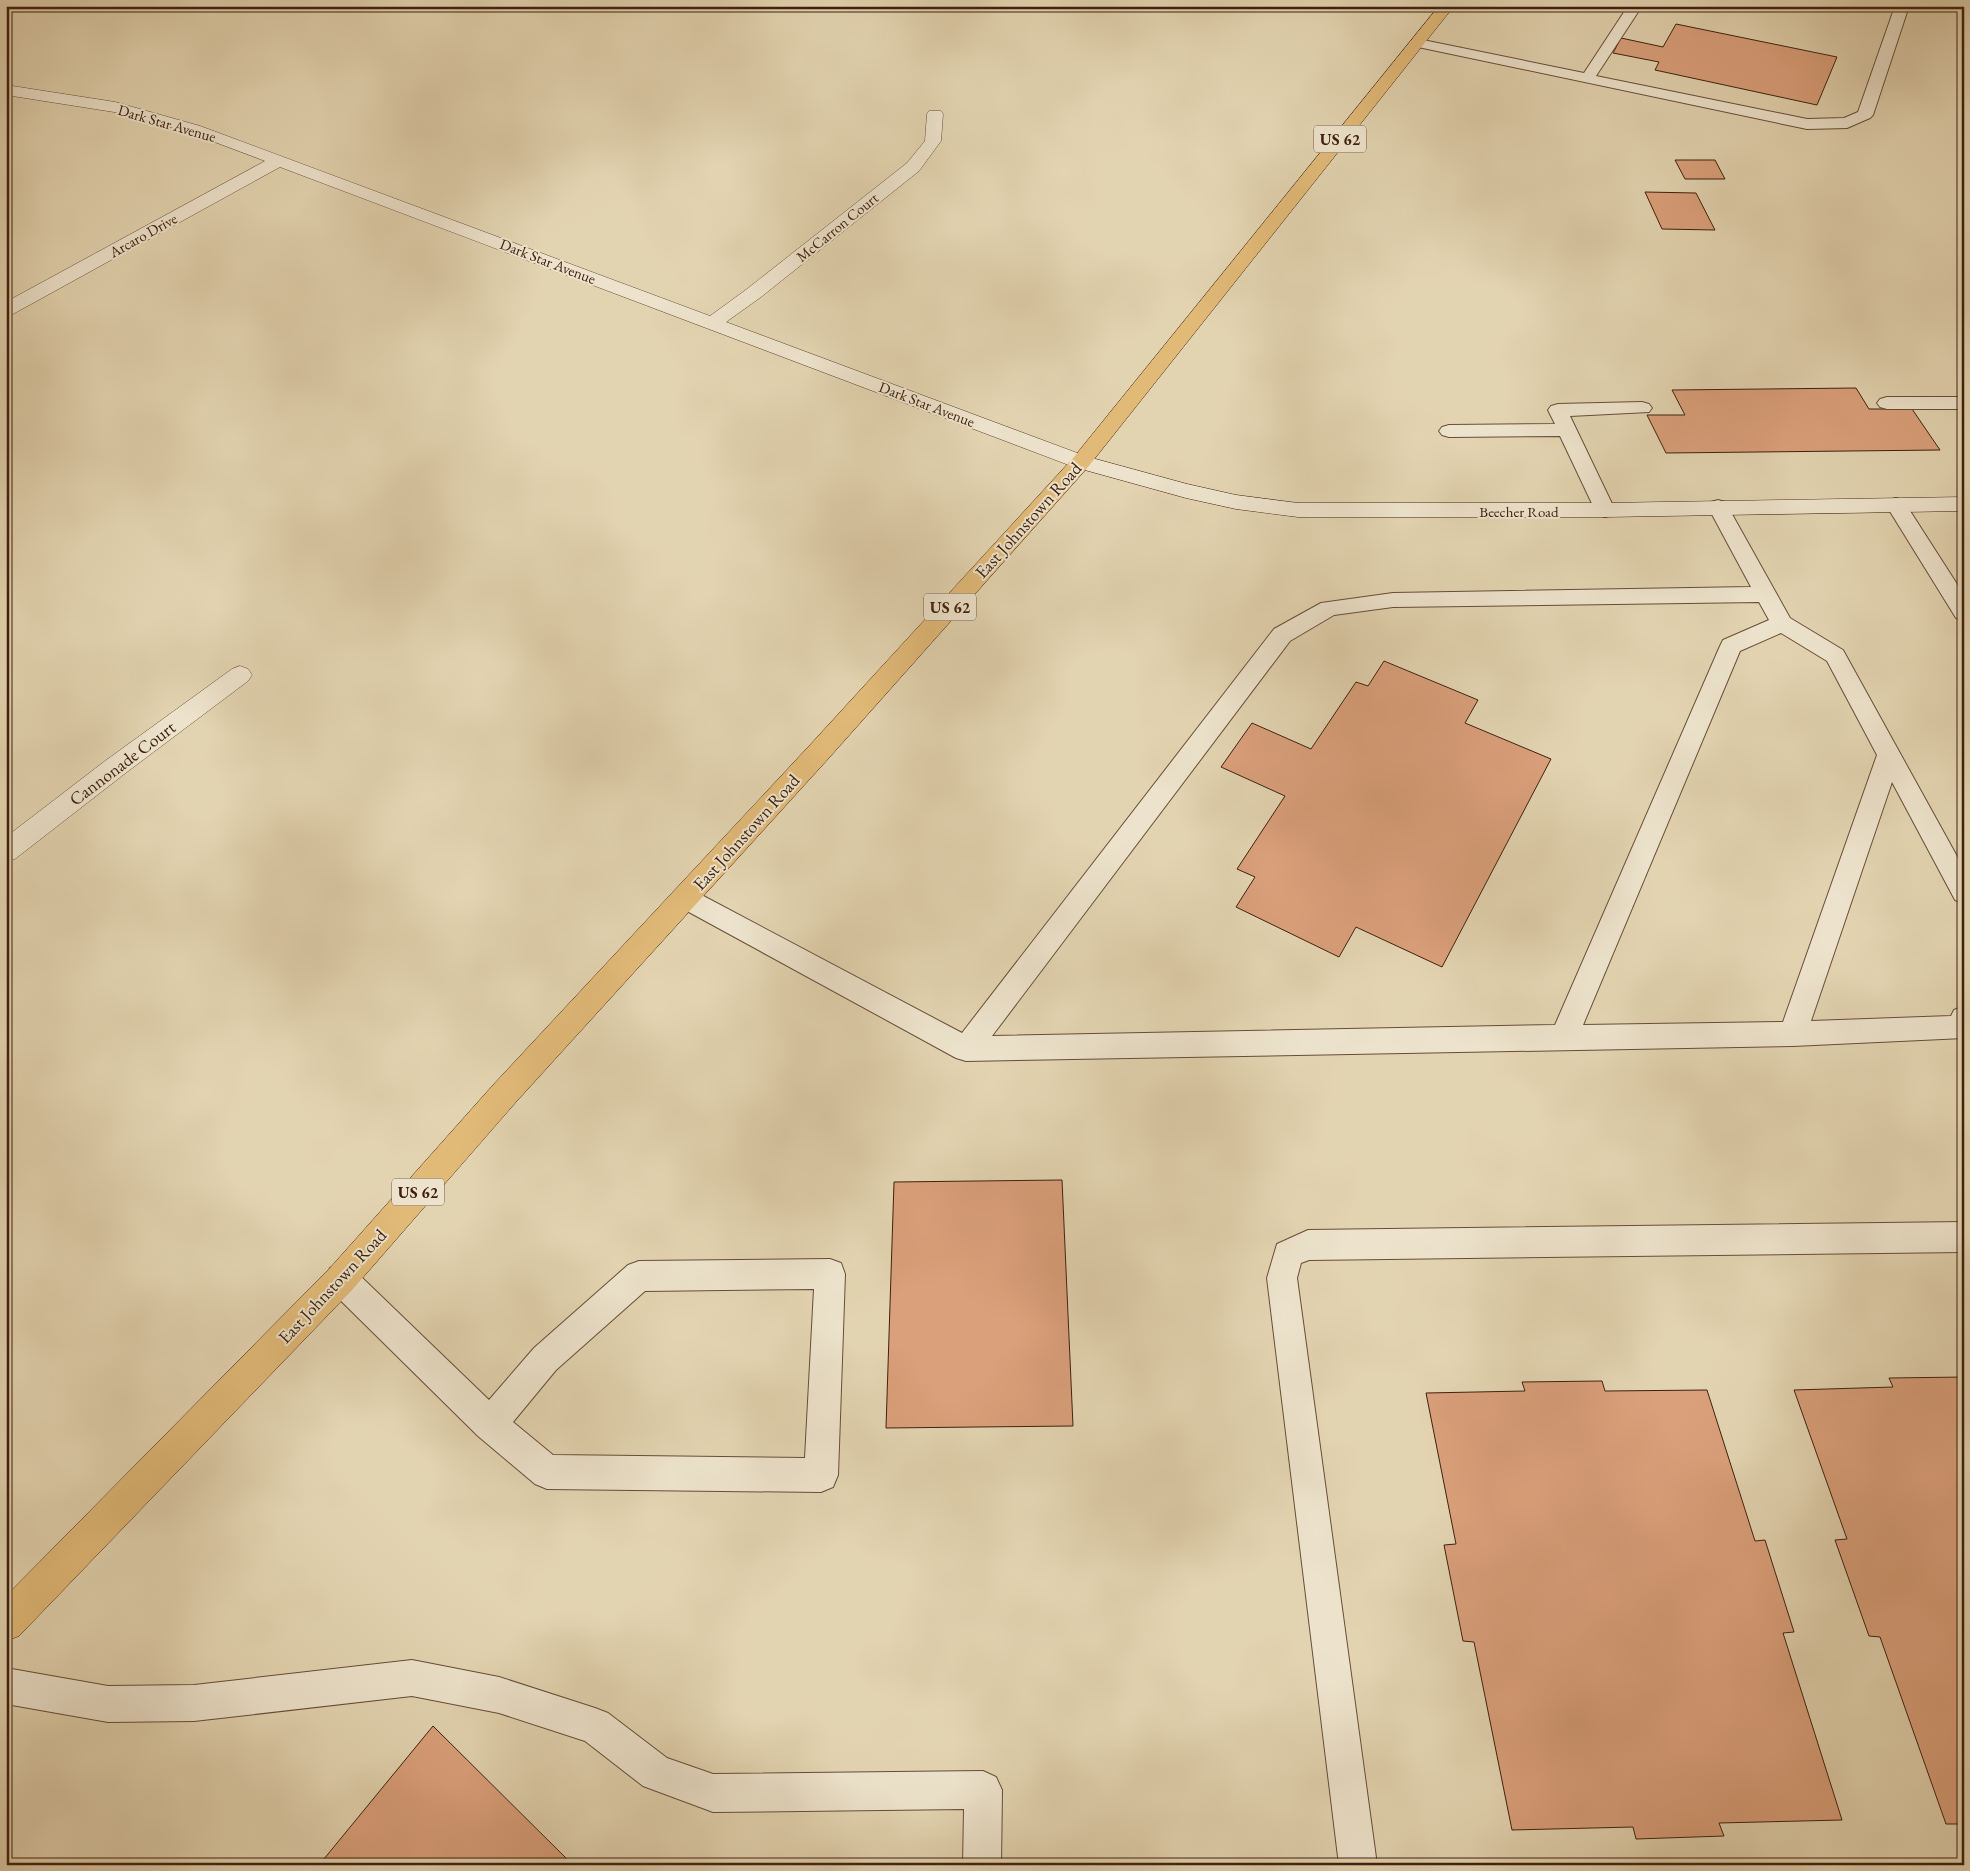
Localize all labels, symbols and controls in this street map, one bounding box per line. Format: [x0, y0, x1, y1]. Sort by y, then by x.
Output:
street label: Dark Star Avenue [116, 100, 218, 146]
road number: US 62 [1314, 126, 1366, 152]
street label: McCarron Court [792, 188, 882, 266]
street label: Arcaro Drive [105, 209, 180, 262]
street label: Dark Star Avenue [497, 234, 599, 288]
street label: Dark Star Avenue [876, 377, 978, 431]
street label: East Johnstown Road [970, 456, 1087, 583]
street label: Beecher Road [1479, 502, 1559, 521]
road number: US 62 [924, 594, 976, 620]
street label: Cannonade Court [64, 715, 180, 810]
street label: East Johnstown Road [688, 768, 805, 895]
road number: US 62 [392, 1178, 444, 1206]
street label: East Johnstown Road [273, 1223, 392, 1348]

